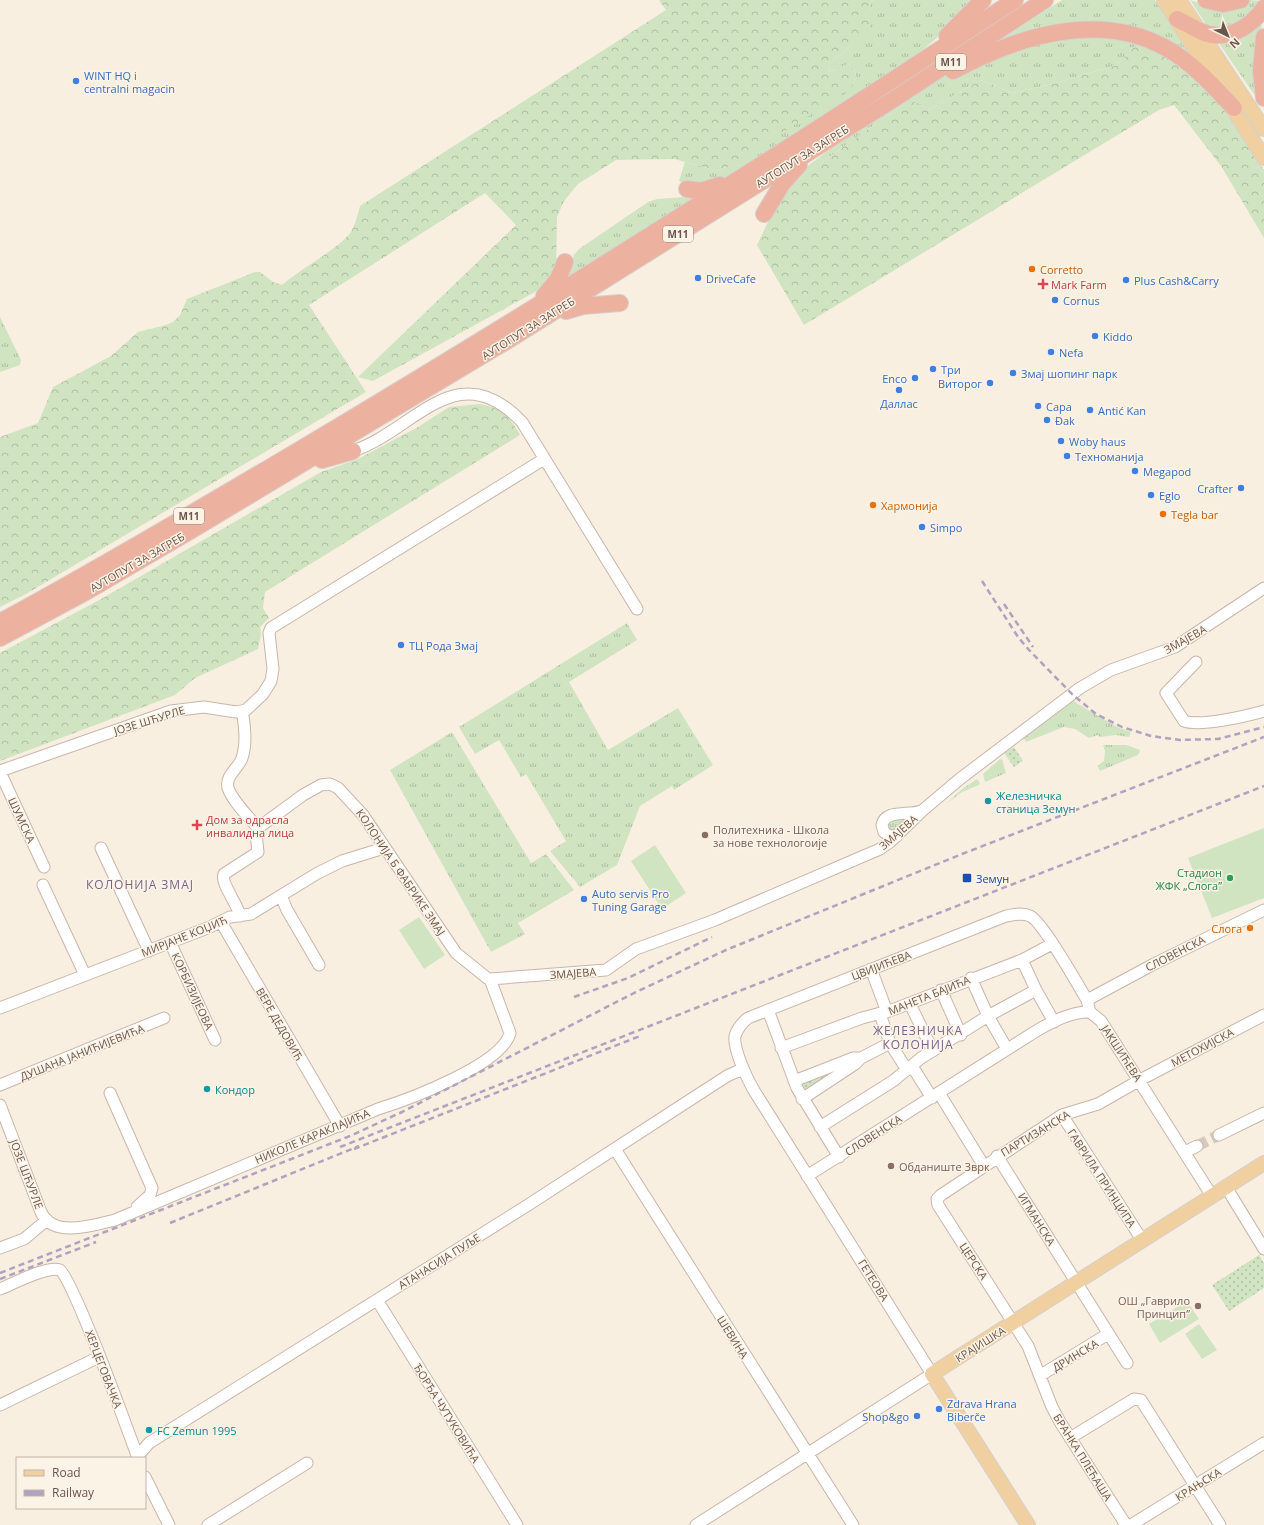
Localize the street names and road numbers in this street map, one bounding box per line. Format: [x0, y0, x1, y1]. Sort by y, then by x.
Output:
road number: M11 [936, 54, 966, 70]
street label: АУТОПУТ ЗА ЗАГРЕБ [753, 121, 852, 191]
road number: M11 [663, 226, 693, 242]
street label: АУТОПУТ ЗА ЗАГРЕБ [479, 293, 578, 363]
road number: M11 [174, 508, 204, 524]
street label: АУТОПУТ ЗА ЗАГРЕБ [87, 529, 187, 595]
street label: ЗМАЈЕВА [1161, 621, 1209, 657]
street label: ЈОЗЕ ШЋУРЛЕ [111, 702, 186, 738]
street label: ШУМСКА [5, 795, 39, 845]
street label: КОЛОНИЈА Б ФАБРИКЕ ЗМАЈ [353, 806, 449, 938]
street label: ЗМАЈЕВА [876, 811, 920, 853]
street label: МИРЈАНЕ КОЏИЋ [139, 912, 229, 960]
street label: СЛОВЕНСКА [1143, 932, 1207, 974]
street label: ЦВИЈИЋЕВА [849, 947, 913, 983]
street label: КОРБИЗИЈЕОВА [169, 950, 217, 1032]
street label: ЗМАЈЕВА [549, 964, 597, 982]
street label: МАНЕТА БАЈИЋА [886, 972, 972, 1018]
street label: ВЕРЕ ДЕДОВИЋ [253, 985, 307, 1063]
street label: ДУШАНА ЈАНИЋИЈЕВИЋА [18, 1020, 146, 1084]
street label: ЈАКШИЋЕВА [1098, 1021, 1146, 1084]
street label: МЕТОХИЈСКА [1168, 1024, 1236, 1070]
street label: НИКОЛЕ КАРАКЛАЈИЋА [252, 1105, 372, 1167]
street label: ПАРТИЗАНСКА [998, 1106, 1072, 1160]
street label: СЛОВЕНСКА [842, 1111, 904, 1159]
street label: ГАВРИЛА ПРИНЦИПА [1064, 1126, 1140, 1230]
street label: ЈОЗЕ ШЋУРЛЕ [6, 1136, 47, 1211]
street label: ИГМАНСКА [1015, 1190, 1059, 1248]
street label: АТАНАСИЈА ПУЉЕ [395, 1230, 483, 1292]
street label: ЦЕРСКА [956, 1240, 992, 1282]
street label: ГЕТЕОВА [855, 1256, 893, 1304]
street label: ШЕВИНА [714, 1313, 752, 1361]
street label: КРАЈИШКА [952, 1323, 1008, 1365]
street label: ХЕРЦЕГОВАЧКА [82, 1328, 126, 1410]
street label: ДРИНСКА [1049, 1335, 1101, 1375]
street label: ЂОРЂА ЧУТУКОВИЋА [410, 1361, 484, 1465]
street label: БРАНКА ПЛЕЋАША [1050, 1411, 1116, 1503]
street label: КРАЊСКА [1172, 1464, 1224, 1504]

